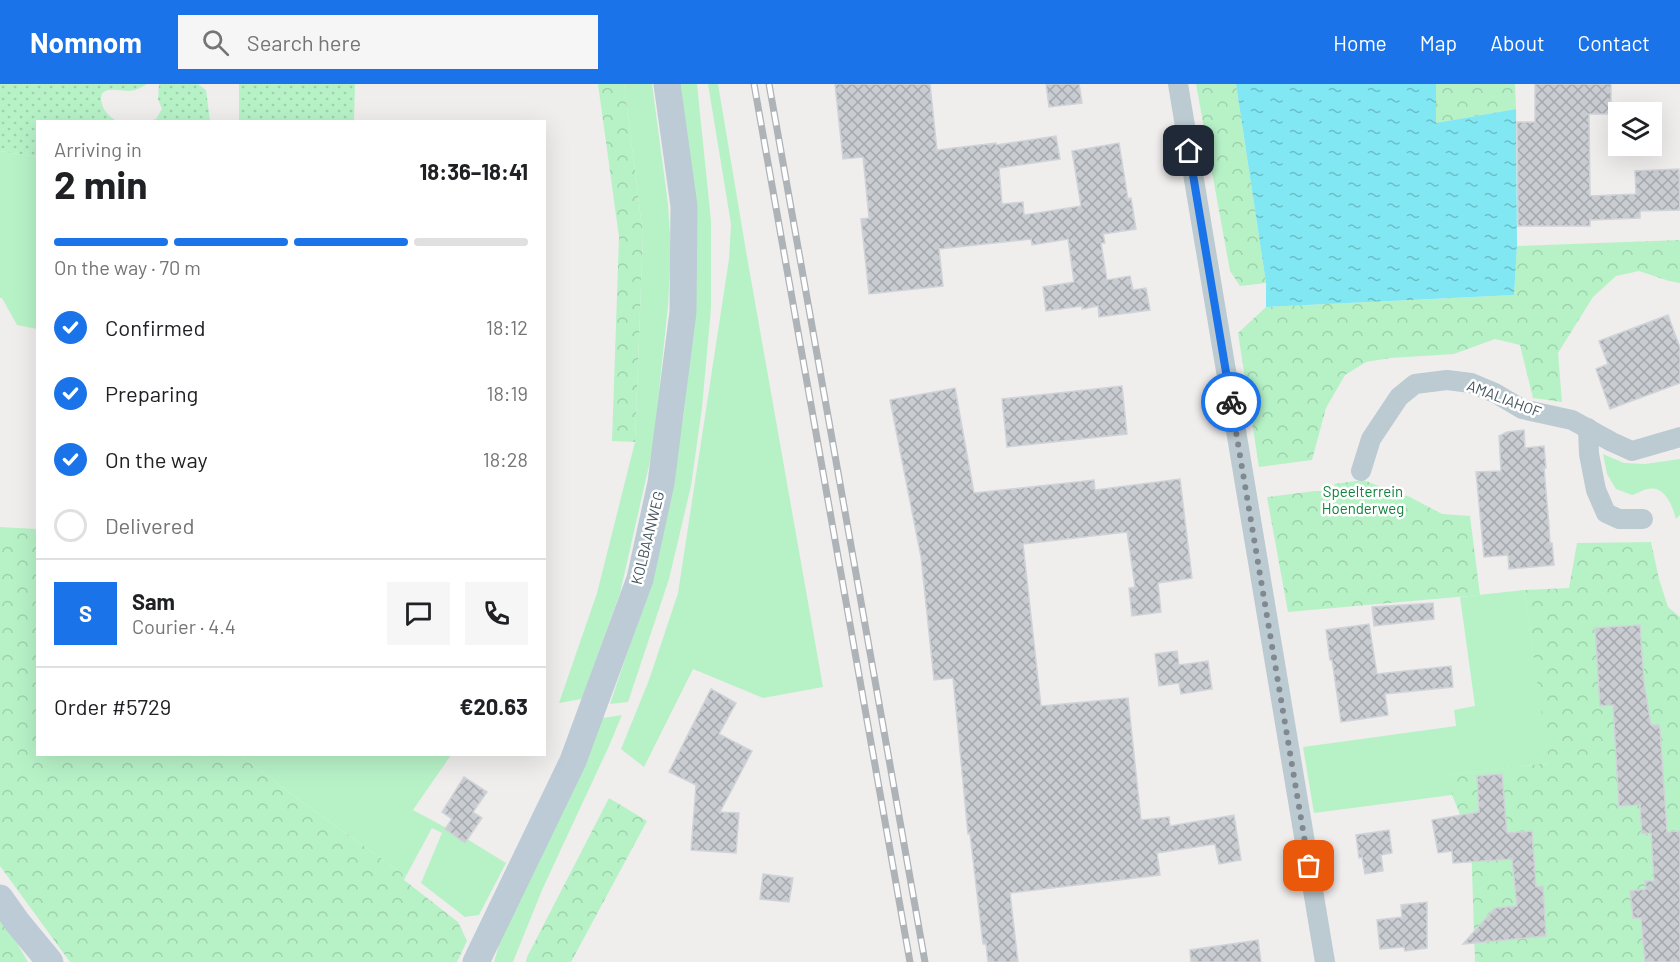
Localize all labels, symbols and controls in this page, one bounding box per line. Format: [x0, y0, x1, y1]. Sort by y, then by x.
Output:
search box [178, 15, 598, 69]
text: Nomnom [30, 25, 142, 59]
icon: search [199, 26, 232, 59]
text: Search here [247, 29, 361, 55]
text: Home [1333, 30, 1387, 55]
text: Map [1420, 30, 1457, 55]
text: About [1490, 30, 1545, 55]
text: Contact [1578, 30, 1650, 55]
map controls [1608, 102, 1662, 156]
button: layers [1608, 102, 1662, 156]
pin [1163, 125, 1214, 176]
icon: home [1172, 134, 1205, 167]
text: Arriving in [54, 137, 142, 161]
text: 18:36–18:41 [419, 158, 528, 184]
text: 2 min [54, 160, 147, 207]
text: On the way · 70 m [54, 255, 201, 279]
icon: check [54, 311, 87, 344]
text: Confirmed [105, 314, 205, 340]
text: 18:12 [486, 315, 528, 339]
courier [1201, 372, 1261, 432]
street label: AMALIAHOF [1465, 376, 1544, 421]
icon: check [54, 377, 87, 410]
text: Preparing [105, 380, 198, 406]
text: 18:19 [486, 381, 528, 405]
icon: bike [1215, 386, 1248, 419]
icon: check [54, 443, 87, 476]
text: On the way [105, 446, 208, 472]
text: 18:28 [483, 447, 528, 471]
park label: Speelterrein Hoenderweg [1322, 482, 1404, 517]
street label: KOLBAANWEG [627, 489, 667, 586]
text: Delivered [105, 512, 194, 538]
button: chat [387, 582, 450, 645]
button: phone [465, 582, 528, 645]
text: Sam [132, 588, 175, 614]
text: S [79, 600, 92, 626]
text: Courier · 4.4 [132, 614, 236, 638]
text: Order #5729 [54, 693, 171, 719]
text: €20.63 [460, 693, 528, 719]
pin [1283, 840, 1334, 891]
icon: bag [1292, 849, 1325, 882]

